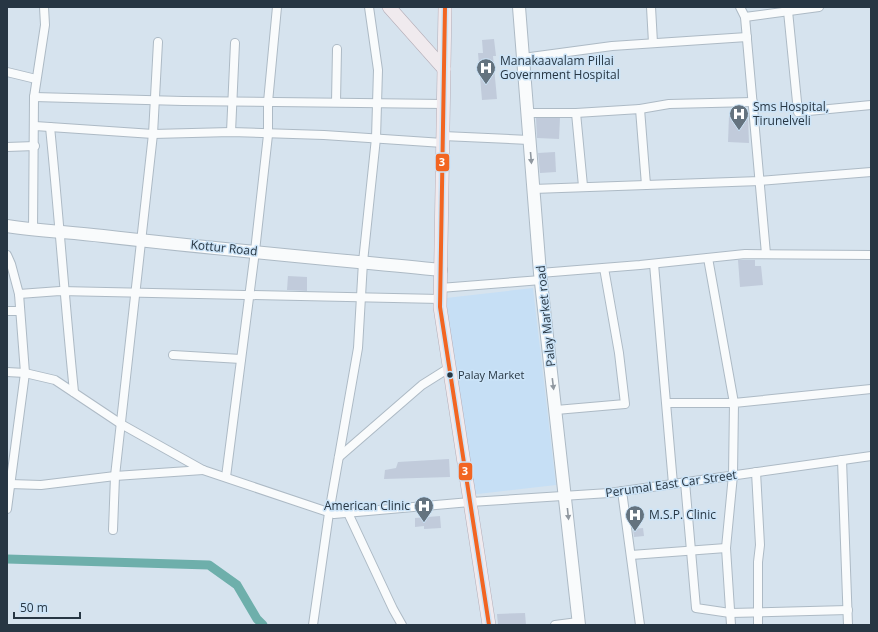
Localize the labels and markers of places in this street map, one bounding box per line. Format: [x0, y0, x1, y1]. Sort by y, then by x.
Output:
place label: Manakaavalam Pillai Government Hospital [500, 52, 620, 83]
hospital icon: Manakaavalam Pillai Government Hospital [475, 57, 497, 85]
place label: Sms Hospital, Tirunelveli [753, 98, 829, 129]
hospital icon: Sms Hospital, Tirunelveli [728, 103, 750, 131]
place label: Palay Market [458, 367, 524, 382]
marker: Palay Market [445, 370, 455, 380]
hospital icon: American Clinic [413, 495, 435, 523]
place label: American Clinic [324, 497, 410, 514]
hospital icon: M.S.P. Clinic [624, 504, 646, 532]
place label: M.S.P. Clinic [649, 506, 716, 523]

